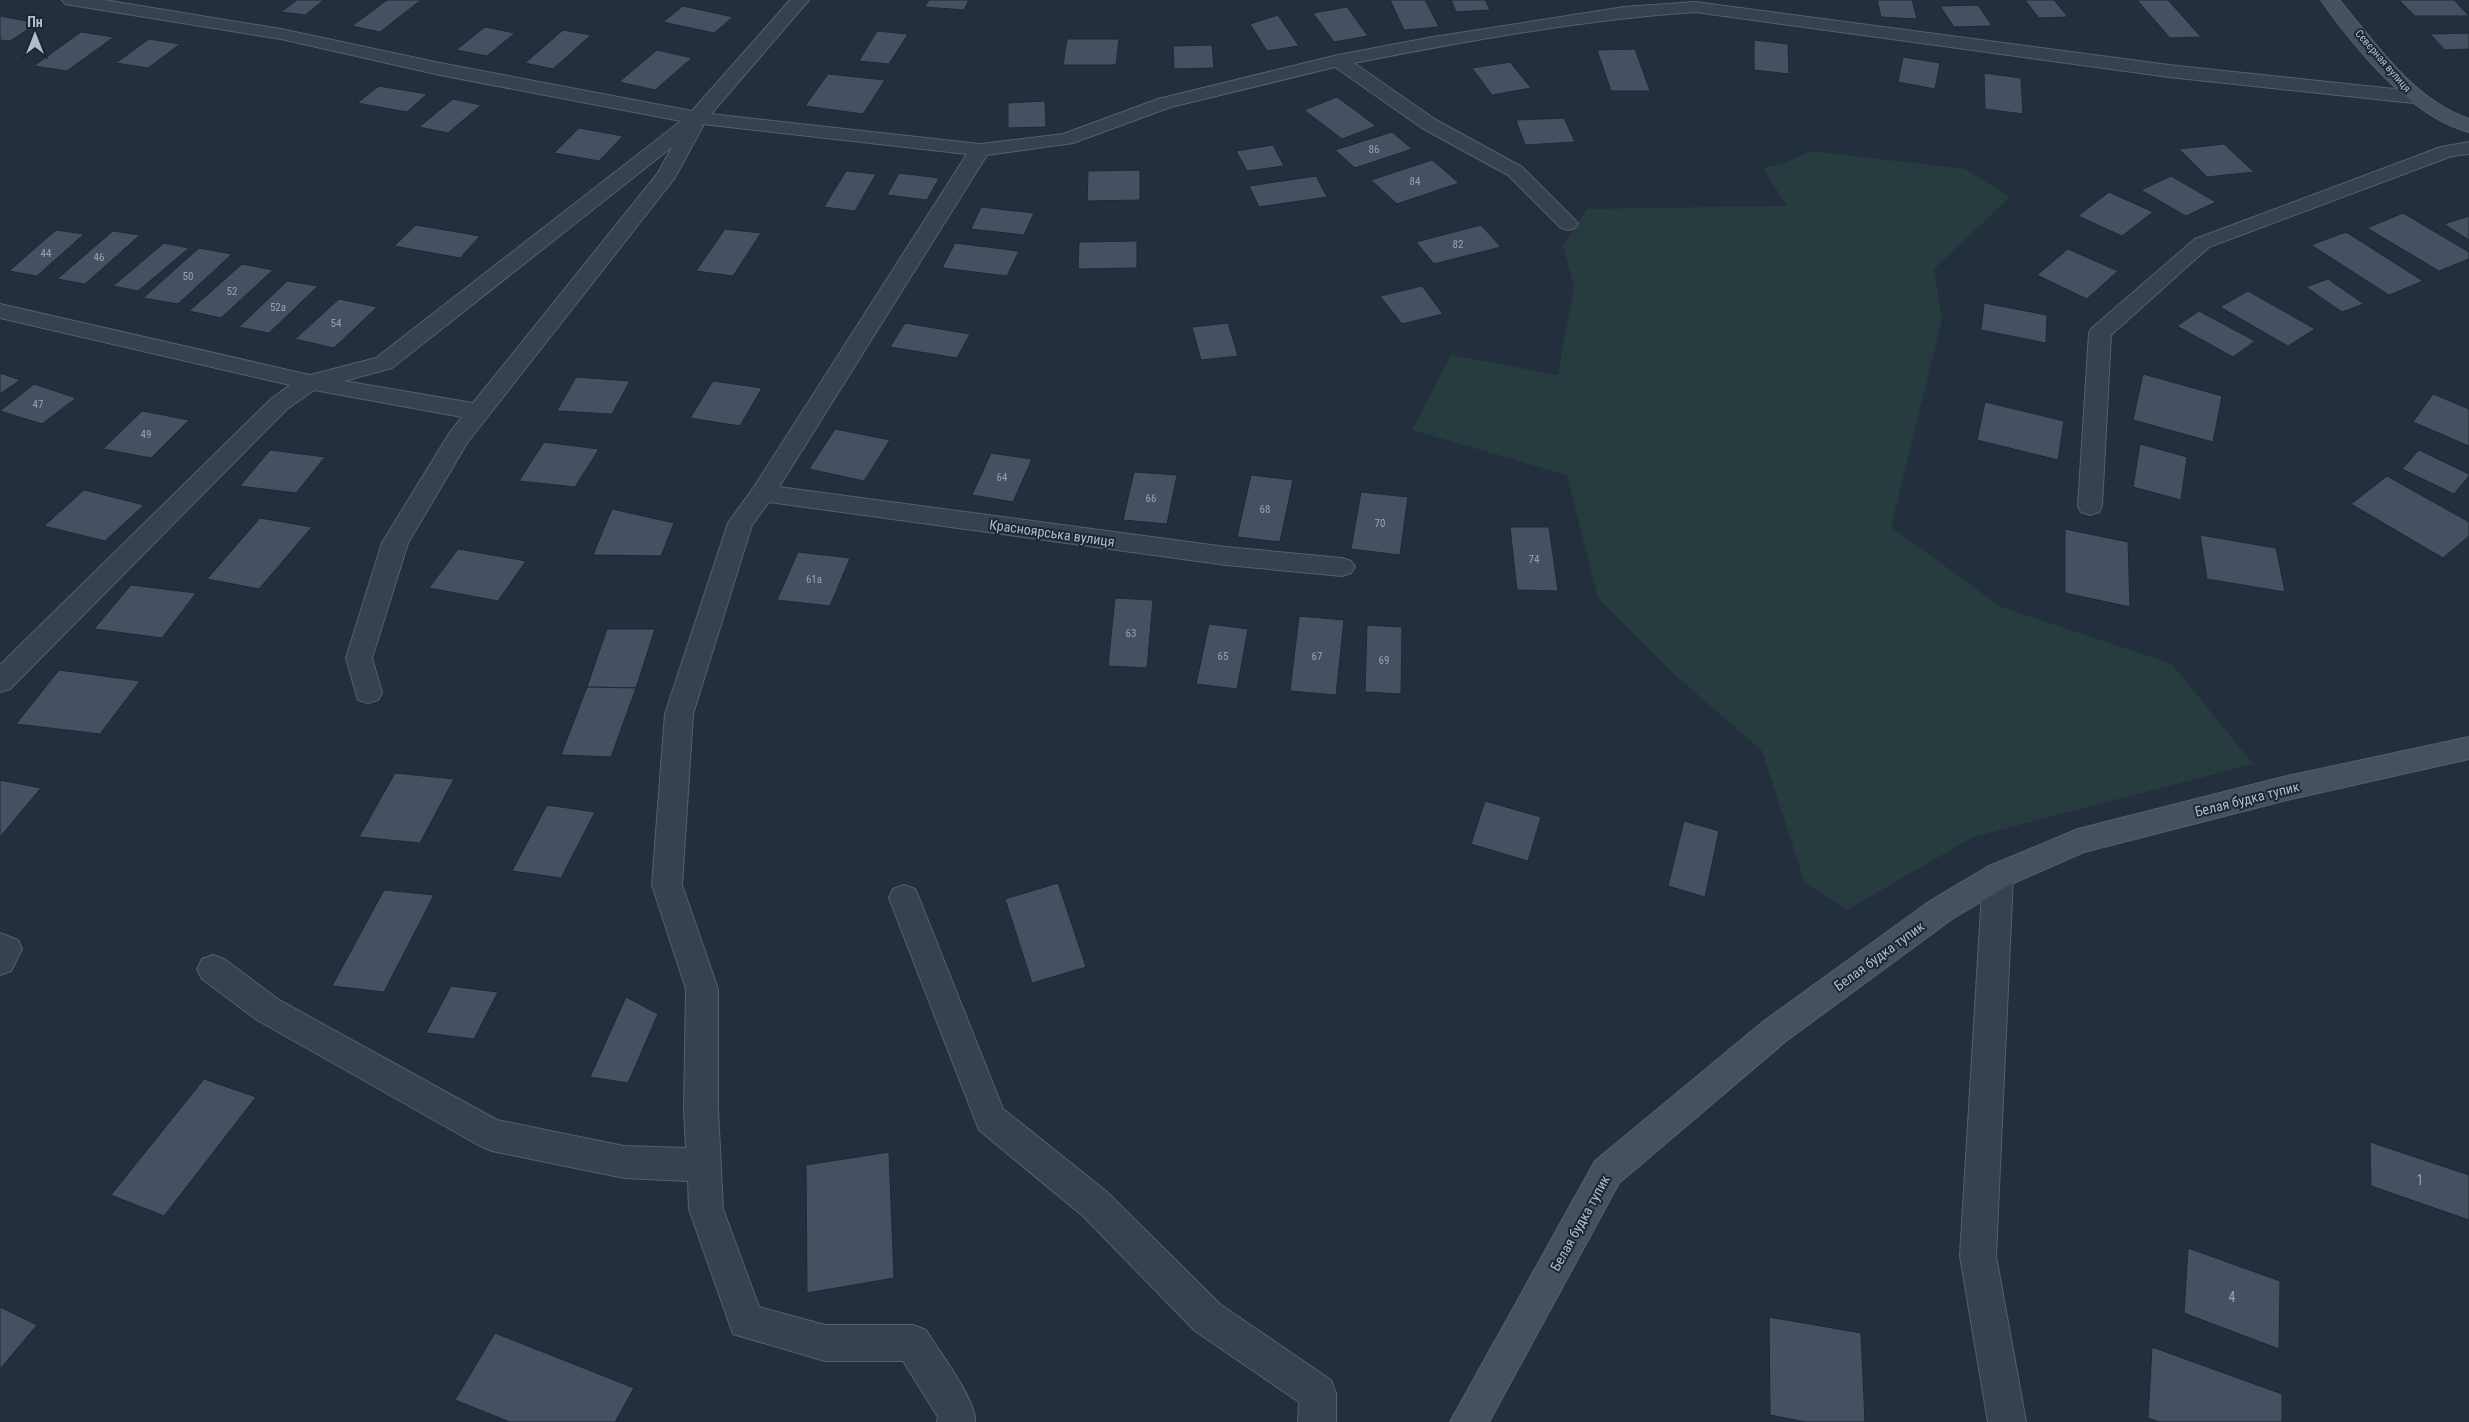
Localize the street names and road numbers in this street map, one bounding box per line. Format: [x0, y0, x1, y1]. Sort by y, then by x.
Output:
street label: Сєвєрная вулиця [2352, 27, 2414, 95]
street label: Красноярська вулиця [988, 516, 1116, 550]
street label: Белая будка тупик [2193, 778, 2301, 820]
street label: Белая будка тупик [1831, 918, 1927, 994]
street label: Белая будка тупик [1547, 1172, 1613, 1274]

